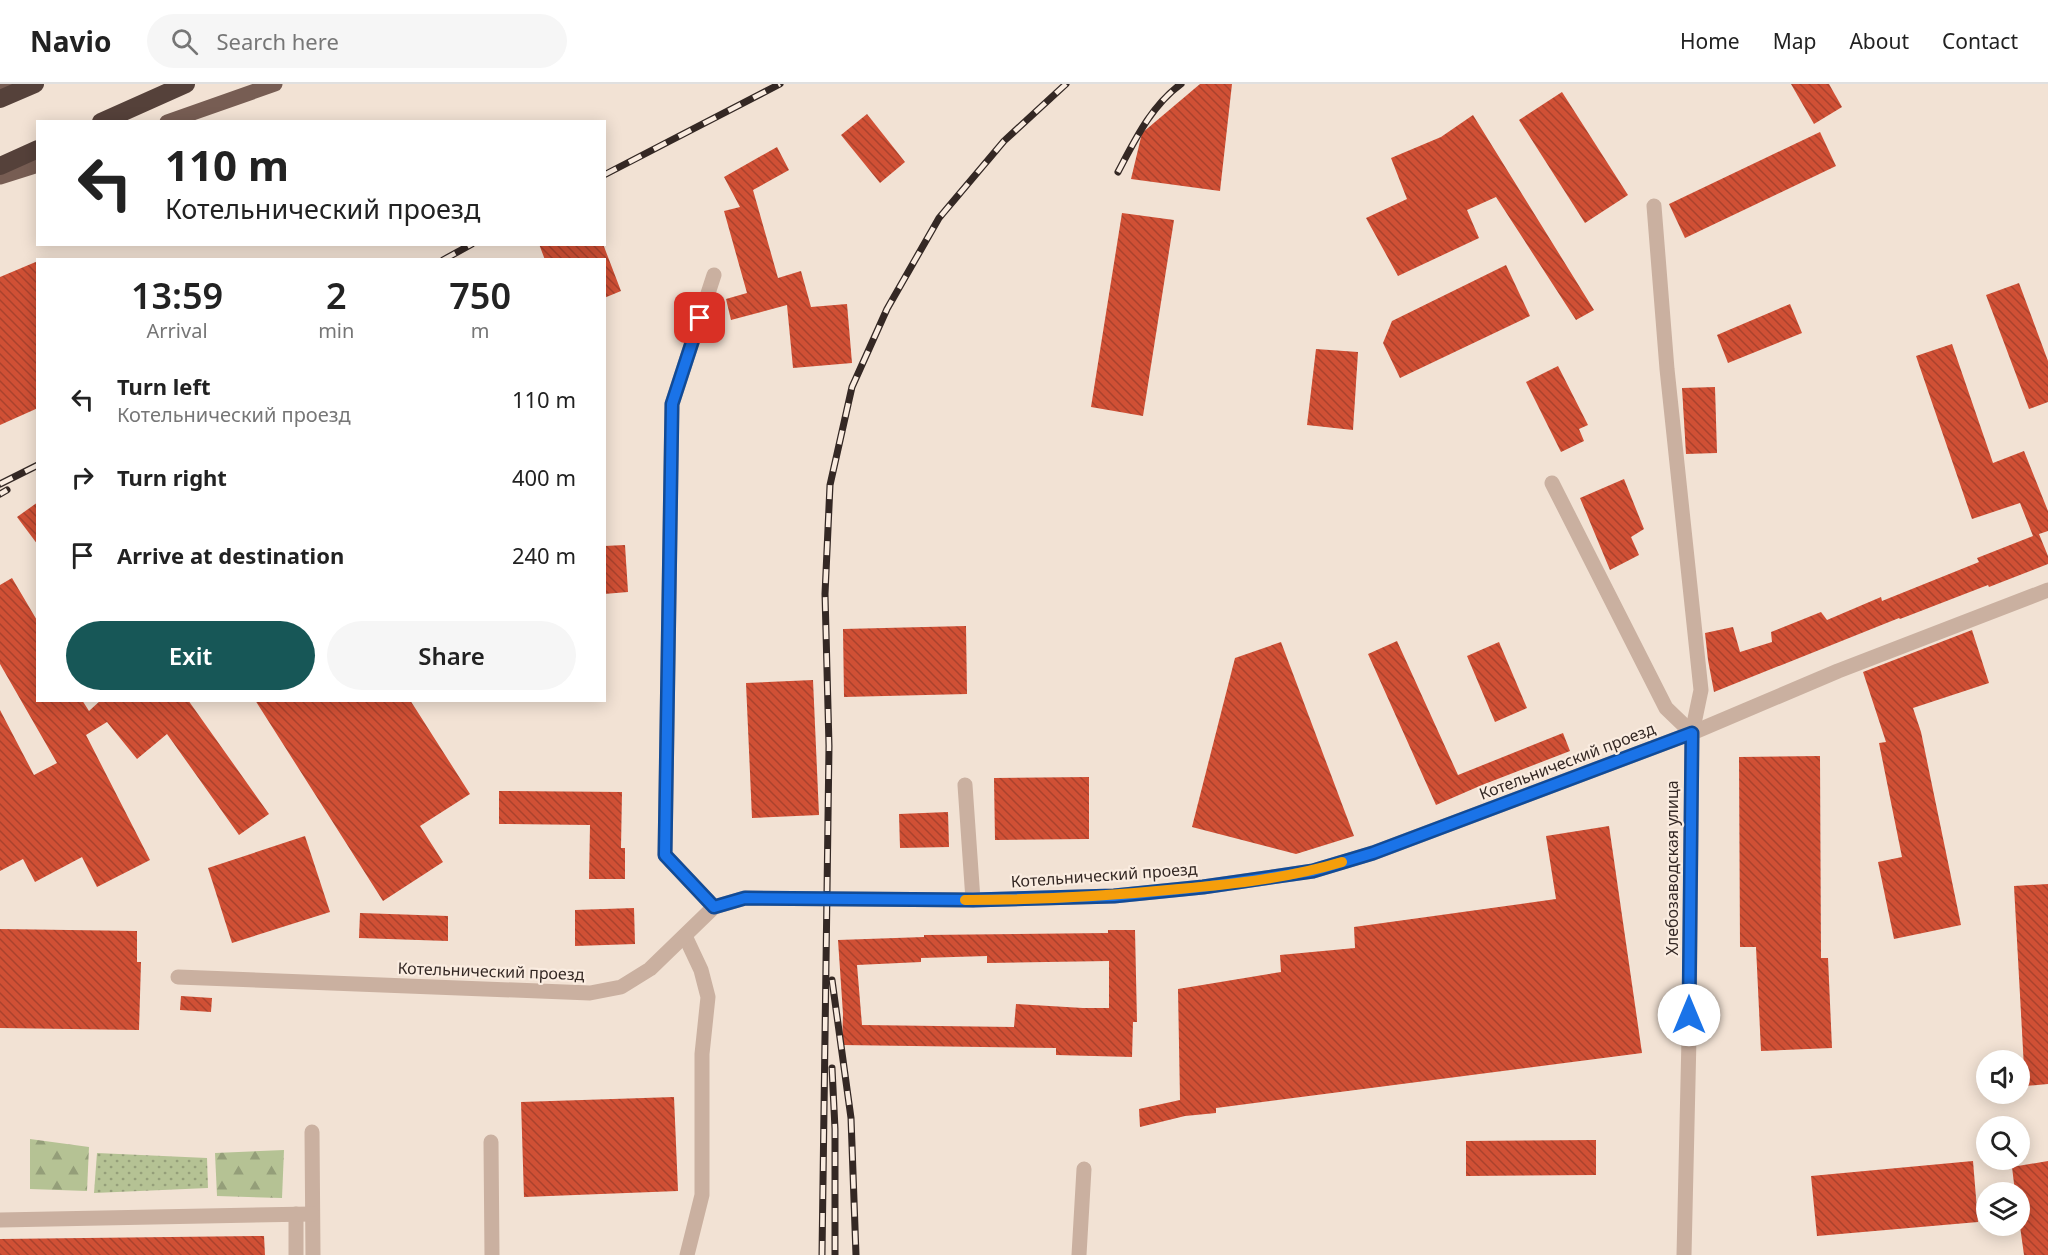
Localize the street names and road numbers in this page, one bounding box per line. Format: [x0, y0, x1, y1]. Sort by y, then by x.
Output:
street label: Котельнический проезд [1476, 717, 1658, 805]
street label: Хлебозаводская улица [1661, 780, 1683, 956]
street label: Котельнический проезд [1010, 857, 1198, 892]
street label: Котельнический проезд [397, 957, 585, 985]

